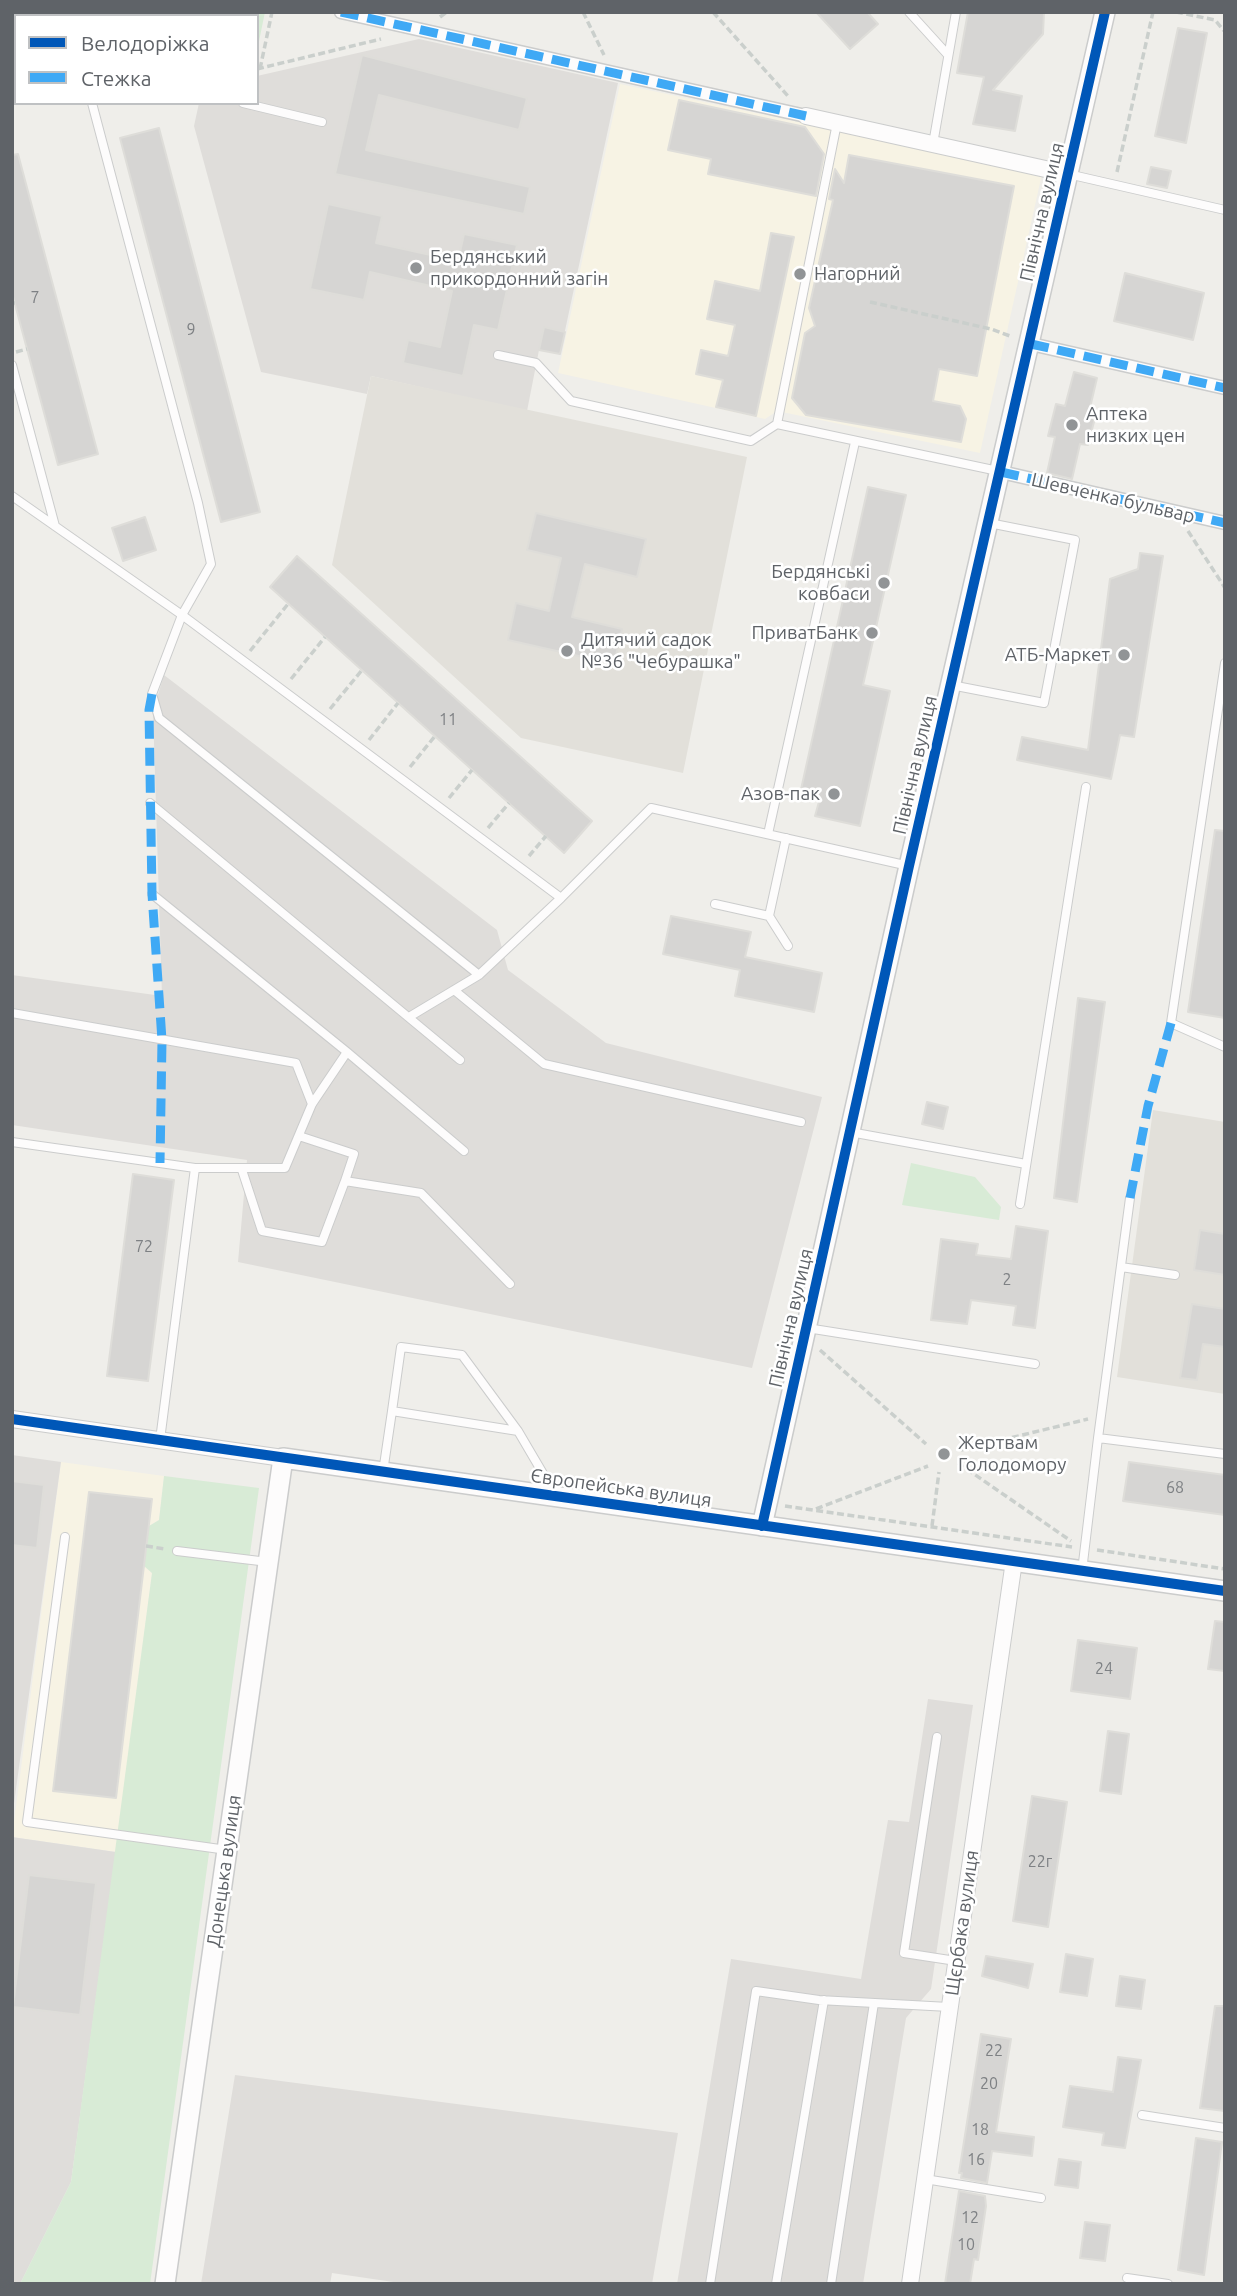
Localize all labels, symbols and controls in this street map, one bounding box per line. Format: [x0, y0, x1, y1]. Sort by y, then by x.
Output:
legend [14, 14, 259, 105]
text: Велодоріжка [81, 31, 210, 55]
text: Стежка [81, 66, 152, 90]
street label: Північна вулиця [1015, 140, 1069, 284]
place label: Бердянський прикордонний загін [430, 246, 608, 290]
marker: Бердянський прикордонний загін [408, 260, 424, 276]
place label: Нагорний [814, 263, 900, 285]
marker: Нагорний [792, 266, 808, 282]
house number: 7 [30, 288, 40, 308]
house number: 9 [186, 320, 196, 340]
place label: Аптека низких цен [1086, 403, 1185, 447]
marker: Аптека низких цен [1064, 417, 1080, 433]
street label: Шевченка бульвар [1029, 468, 1197, 528]
place label: Бердянські ковбаси [771, 561, 870, 605]
marker: Бердянські ковбаси [876, 575, 892, 591]
place label: ПриватБанк [751, 622, 858, 644]
marker: ПриватБанк [864, 625, 880, 641]
place label: Дитячий садок №36 "Чебурашка" [581, 629, 741, 673]
marker: Дитячий садок №36 "Чебурашка" [559, 643, 575, 659]
place label: АТБ-Маркет [1005, 644, 1110, 666]
marker: АТБ-Маркет [1116, 647, 1132, 663]
street label: Північна вулиця [888, 693, 942, 837]
house number: 11 [439, 710, 457, 730]
place label: Азов-пак [741, 783, 820, 805]
marker: Азов-пак [826, 786, 842, 802]
house number: 72 [135, 1237, 153, 1257]
street label: Північна вулиця [764, 1246, 818, 1390]
house number: 2 [1002, 1270, 1012, 1290]
place label: Жертвам Голодомору [958, 1432, 1066, 1476]
marker: Жертвам Голодомору [936, 1446, 952, 1462]
street label: Європейська вулиця [529, 1464, 713, 1512]
house number: 68 [1166, 1478, 1184, 1498]
house number: 24 [1095, 1659, 1113, 1679]
street label: Донецька вулиця [202, 1793, 246, 1949]
street label: Щєрбака вулиця [941, 1849, 983, 1997]
house number: 22г [1028, 1852, 1052, 1872]
house number: 22 [985, 2041, 1003, 2061]
house number: 20 [980, 2074, 998, 2094]
house number: 18 [971, 2120, 989, 2140]
house number: 16 [967, 2150, 985, 2170]
house number: 12 [961, 2208, 979, 2228]
house number: 10 [957, 2235, 975, 2255]

